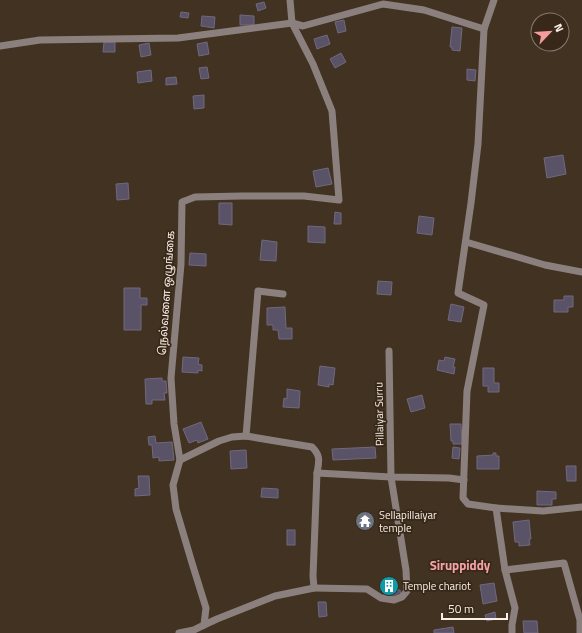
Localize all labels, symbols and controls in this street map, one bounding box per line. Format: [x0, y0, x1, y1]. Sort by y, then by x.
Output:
north arrow [530, 12, 570, 52]
text: N [550, 21, 568, 35]
street label: நெல்வளை ஒழுங்கை [154, 230, 178, 356]
street label: Pillaiyar Surru [370, 382, 388, 446]
place label: Sellapillaiyar temple [379, 507, 437, 536]
temple icon: Sellapillaiyar temple [354, 510, 376, 532]
district label: Siruppiddy [430, 555, 491, 575]
building icon: Temple chariot [378, 575, 400, 597]
place label: Temple chariot [403, 578, 471, 594]
scale bar [442, 595, 507, 621]
text: 50 m [448, 599, 474, 618]

